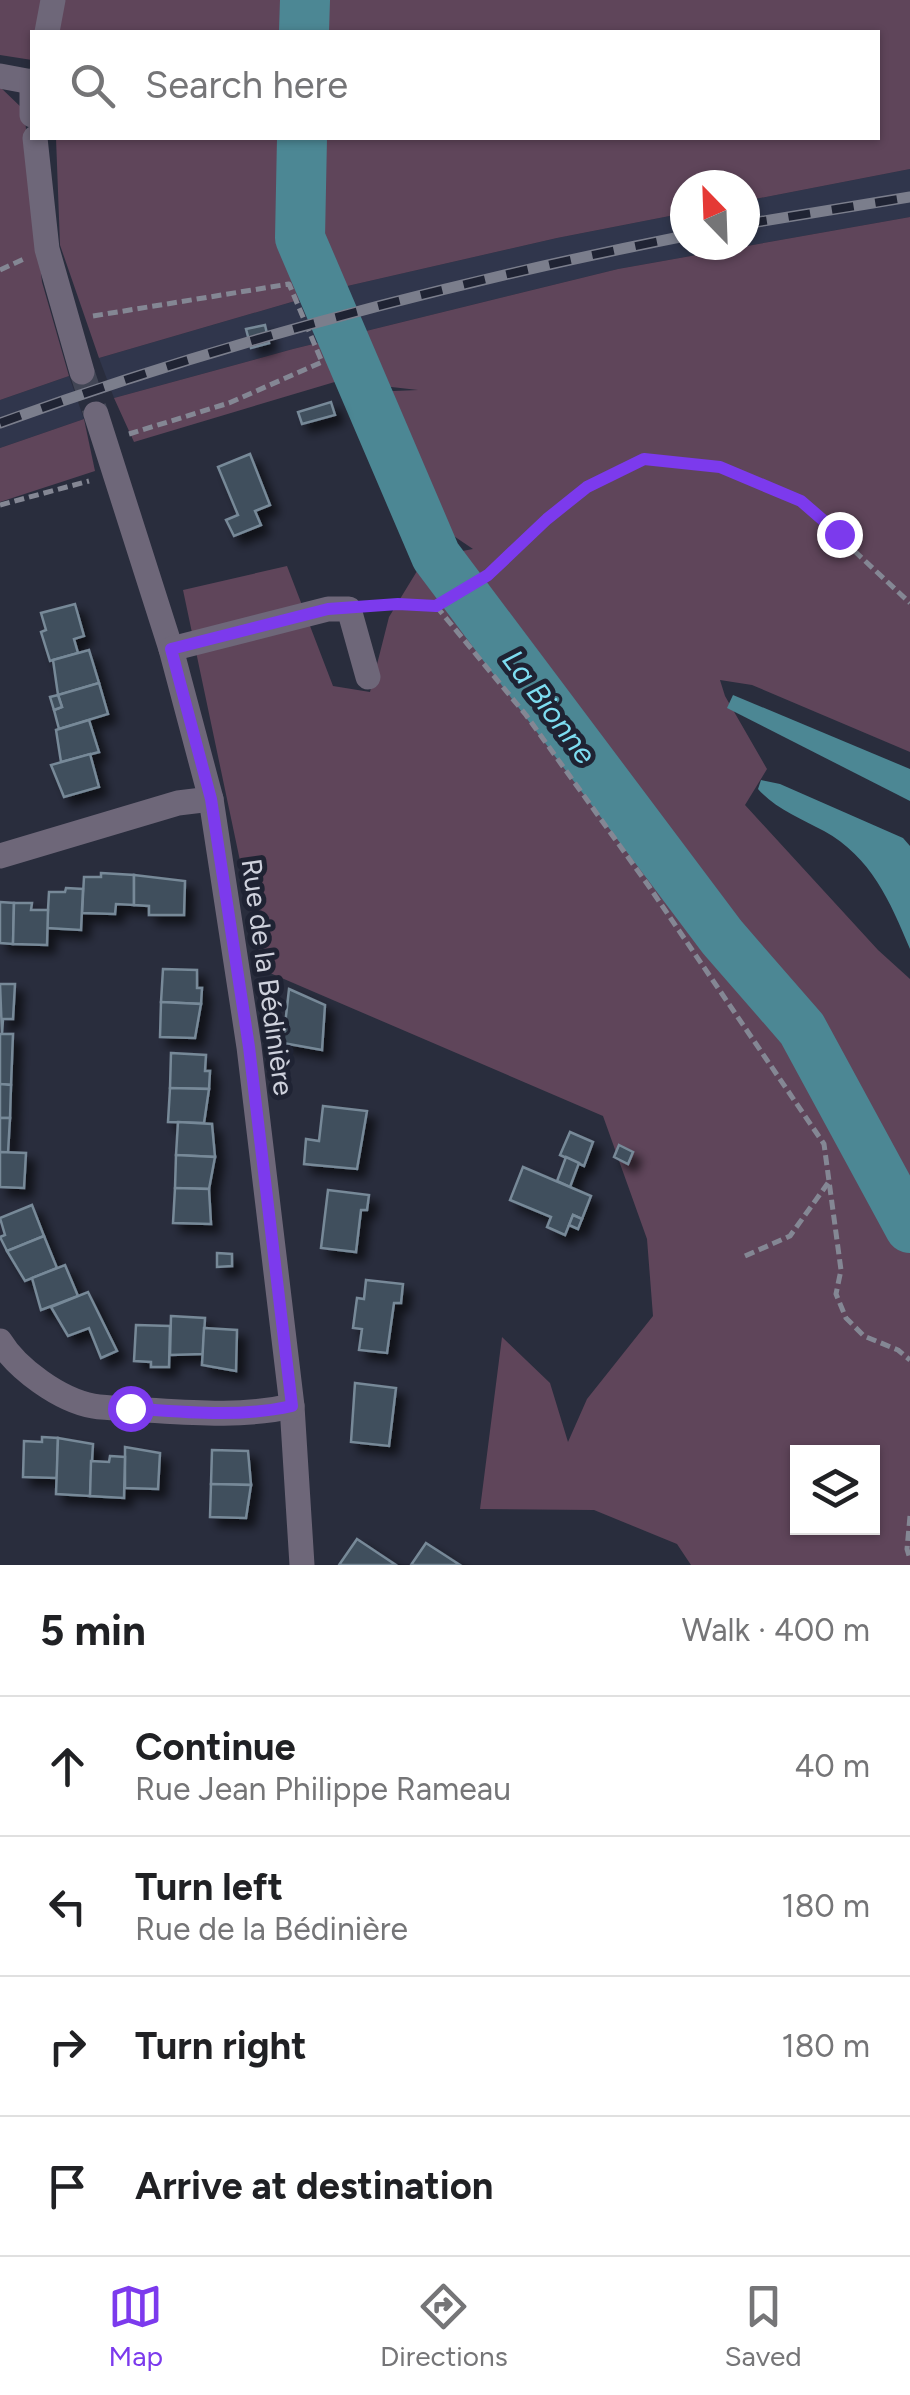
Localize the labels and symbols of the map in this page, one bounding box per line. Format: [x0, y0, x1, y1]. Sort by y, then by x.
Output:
north arrow [670, 170, 760, 260]
route end [817, 512, 863, 558]
water label: La Bionne [495, 642, 604, 771]
street label: Rue de la Bédinière [235, 856, 301, 1098]
route start [108, 1386, 154, 1432]

